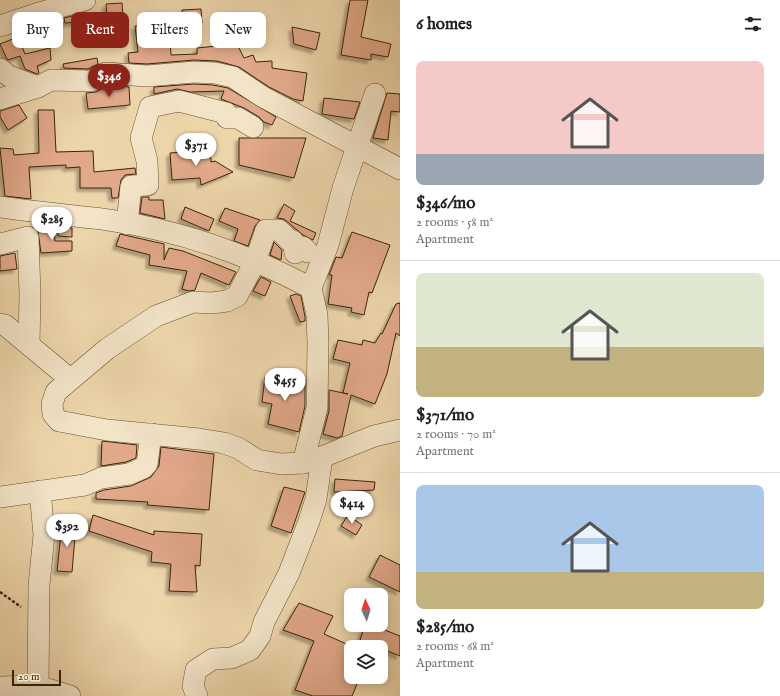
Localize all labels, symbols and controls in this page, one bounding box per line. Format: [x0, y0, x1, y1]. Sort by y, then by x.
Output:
chip: Buy [12, 12, 63, 48]
chip: Rent [71, 12, 129, 48]
chip: Filters [137, 12, 202, 48]
chip: New [210, 12, 266, 48]
icon: filters [742, 13, 764, 35]
text: 6 homes [416, 14, 472, 35]
pin: $346 [85, 64, 133, 98]
text: $346 [97, 68, 121, 85]
icon: home [554, 87, 626, 159]
pin: $371 [172, 133, 220, 167]
text: $371 [185, 137, 207, 154]
text: $346/mo [416, 193, 475, 214]
pin: $285 [28, 207, 76, 241]
text: $285 [40, 211, 64, 228]
text: 2 rooms · 58 m² [416, 214, 493, 231]
text: Apartment [416, 231, 474, 248]
icon: home [554, 299, 626, 371]
pin: $455 [261, 368, 309, 402]
text: $455 [274, 372, 296, 389]
text: $371/mo [416, 405, 474, 426]
text: 2 rooms · 70 m² [416, 426, 496, 443]
text: Apartment [416, 443, 474, 460]
pin: $414 [328, 491, 376, 525]
text: $414 [340, 495, 364, 512]
icon: home [554, 511, 626, 583]
pin: $392 [43, 514, 91, 548]
text: $392 [55, 518, 79, 535]
north arrow [344, 588, 388, 632]
map controls [344, 588, 388, 684]
text: $285/mo [416, 617, 474, 638]
text: 2 rooms · 68 m² [416, 638, 494, 655]
button: layers [344, 640, 388, 684]
text: Apartment [416, 655, 474, 672]
scale bar [12, 668, 61, 687]
text: 20 m [18, 670, 39, 684]

